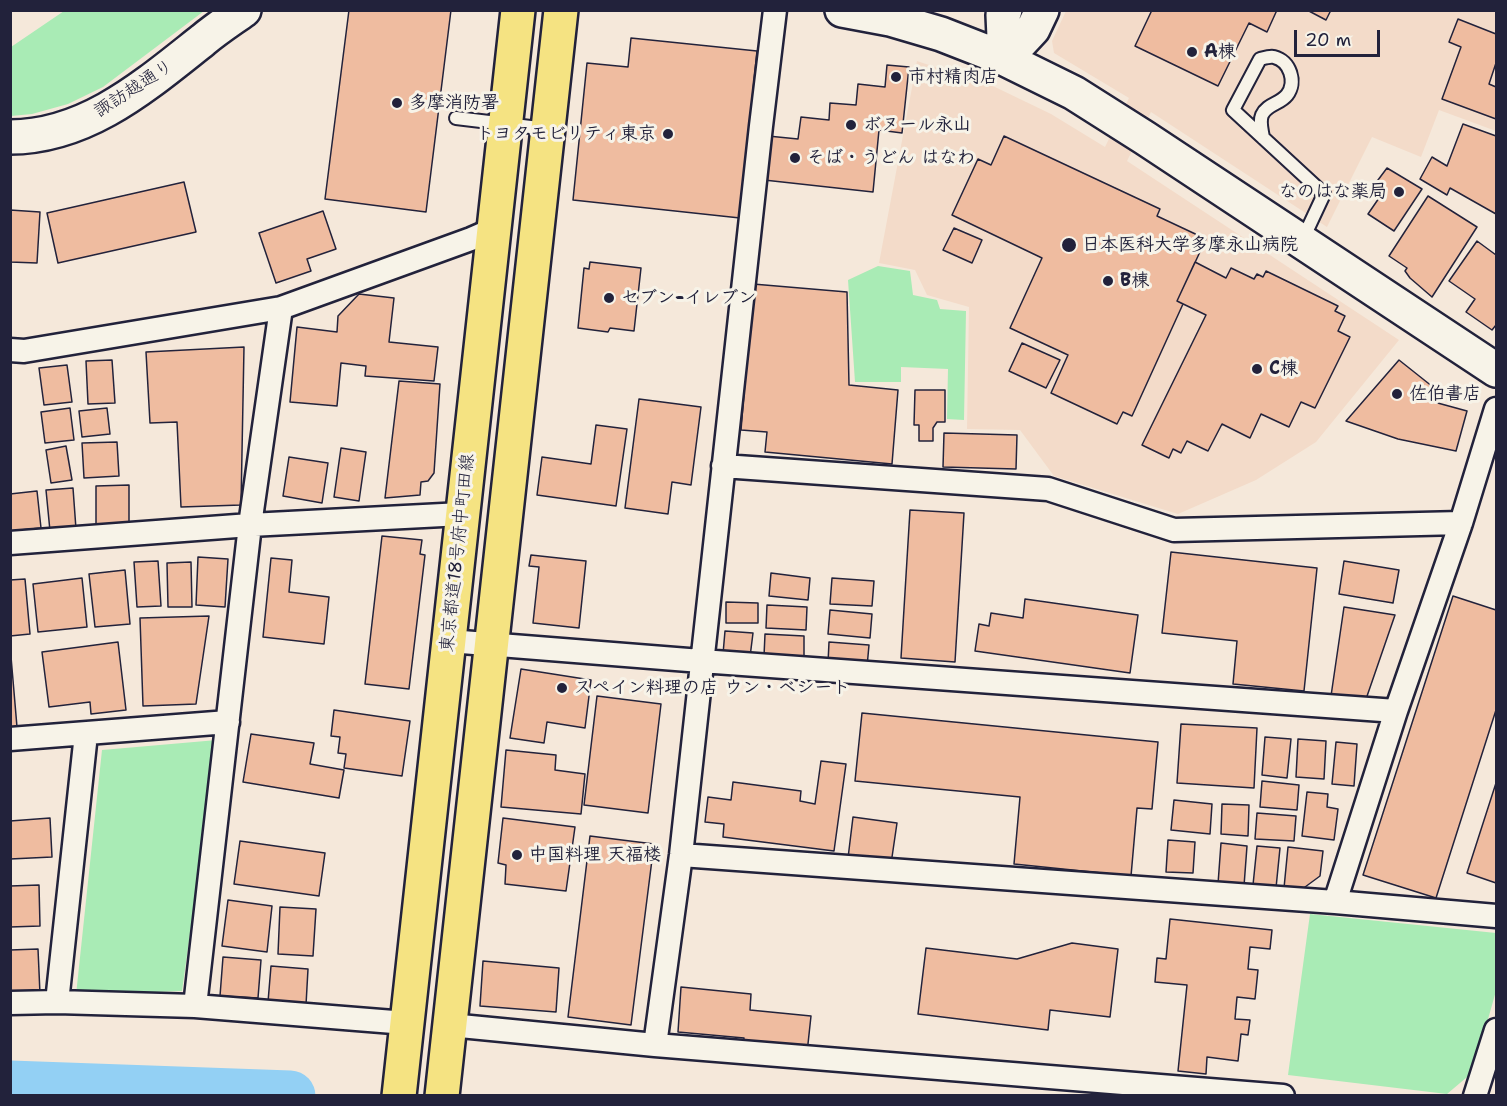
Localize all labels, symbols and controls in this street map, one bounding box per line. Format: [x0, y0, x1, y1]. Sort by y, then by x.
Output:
scale bar [1297, 18, 1382, 56]
text: 20 m [1305, 28, 1351, 52]
place label: A棟 [1204, 41, 1236, 63]
marker: A棟 [1185, 45, 1199, 59]
street label: 諏訪越通り [90, 55, 178, 123]
place label: 市村精肉店 [908, 66, 998, 88]
marker: 市村精肉店 [889, 70, 903, 84]
place label: 多摩消防署 [409, 92, 499, 114]
marker: 多摩消防署 [390, 96, 404, 110]
place label: ボヌール永山 [863, 114, 971, 136]
marker: ボヌール永山 [844, 118, 858, 132]
place label: トヨタモビリティ東京 [476, 123, 656, 145]
marker: トヨタモビリティ東京 [661, 127, 675, 141]
place label: そば・うどん はなわ [807, 147, 975, 169]
marker: そば・うどん はなわ [788, 151, 802, 165]
place label: なのはな薬局 [1279, 181, 1387, 203]
marker: なのはな薬局 [1392, 185, 1406, 199]
place label: 日本医科大学多摩永山病院 [1082, 234, 1298, 256]
marker: 日本医科大学多摩永山病院 [1060, 236, 1078, 254]
place label: B棟 [1120, 270, 1149, 292]
marker: B棟 [1101, 274, 1115, 288]
place label: セブン-イレブン [621, 287, 756, 309]
marker: セブン-イレブン [602, 291, 616, 305]
place label: C棟 [1269, 358, 1298, 380]
marker: C棟 [1250, 362, 1264, 376]
place label: 佐伯書店 [1409, 383, 1481, 405]
marker: 佐伯書店 [1390, 387, 1404, 401]
street label: 東京都道18号府中町田線 [437, 452, 479, 654]
place label: スペイン料理の店 ウン・ベシート [574, 677, 850, 699]
marker: スペイン料理の店 ウン・ベシート [555, 681, 569, 695]
place label: 中国料理 天福楼 [529, 844, 661, 866]
marker: 中国料理 天福楼 [510, 848, 524, 862]

